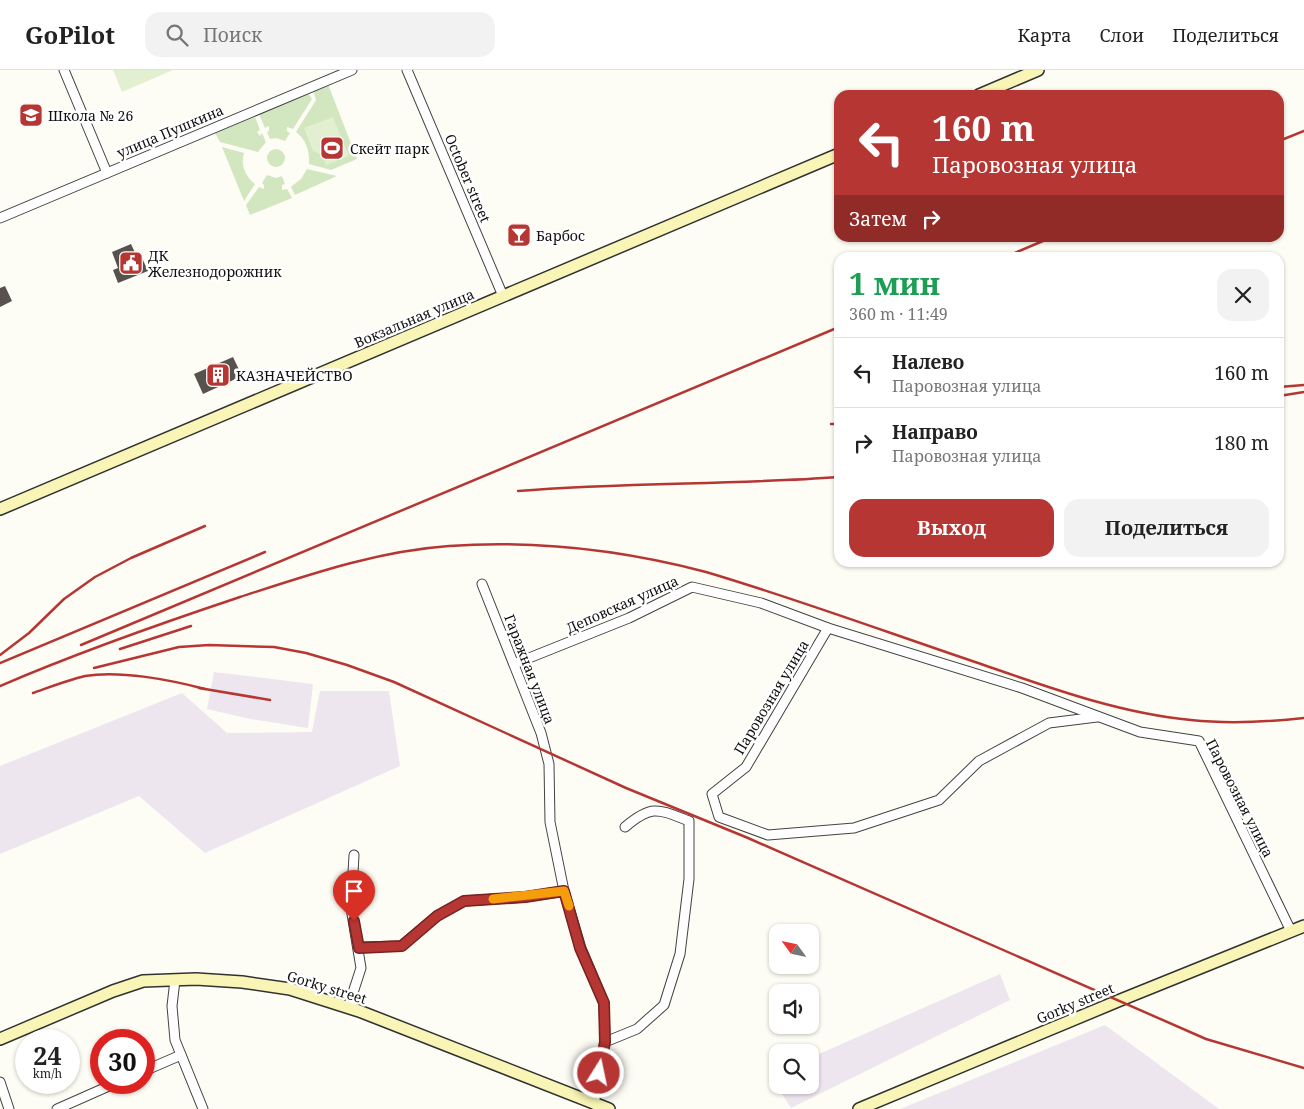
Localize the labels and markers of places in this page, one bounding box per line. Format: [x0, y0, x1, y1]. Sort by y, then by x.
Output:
school or university icon: Школа № 26 [18, 102, 44, 128]
place label: Школа № 26 [48, 106, 133, 125]
sports icon: Скейт парк [319, 135, 345, 161]
place label: Скейт парк [350, 139, 430, 158]
bar icon: Барбос [506, 222, 532, 248]
place label: Барбос [536, 226, 585, 245]
place label: ДК Железнодорожник [147, 246, 282, 281]
public building icon: ДК Железнодорожник [118, 250, 144, 276]
building icon: КАЗНАЧЕЙСТВО [205, 362, 231, 388]
place label: КАЗНАЧЕЙСТВО [236, 366, 353, 385]
pin [333, 870, 375, 921]

